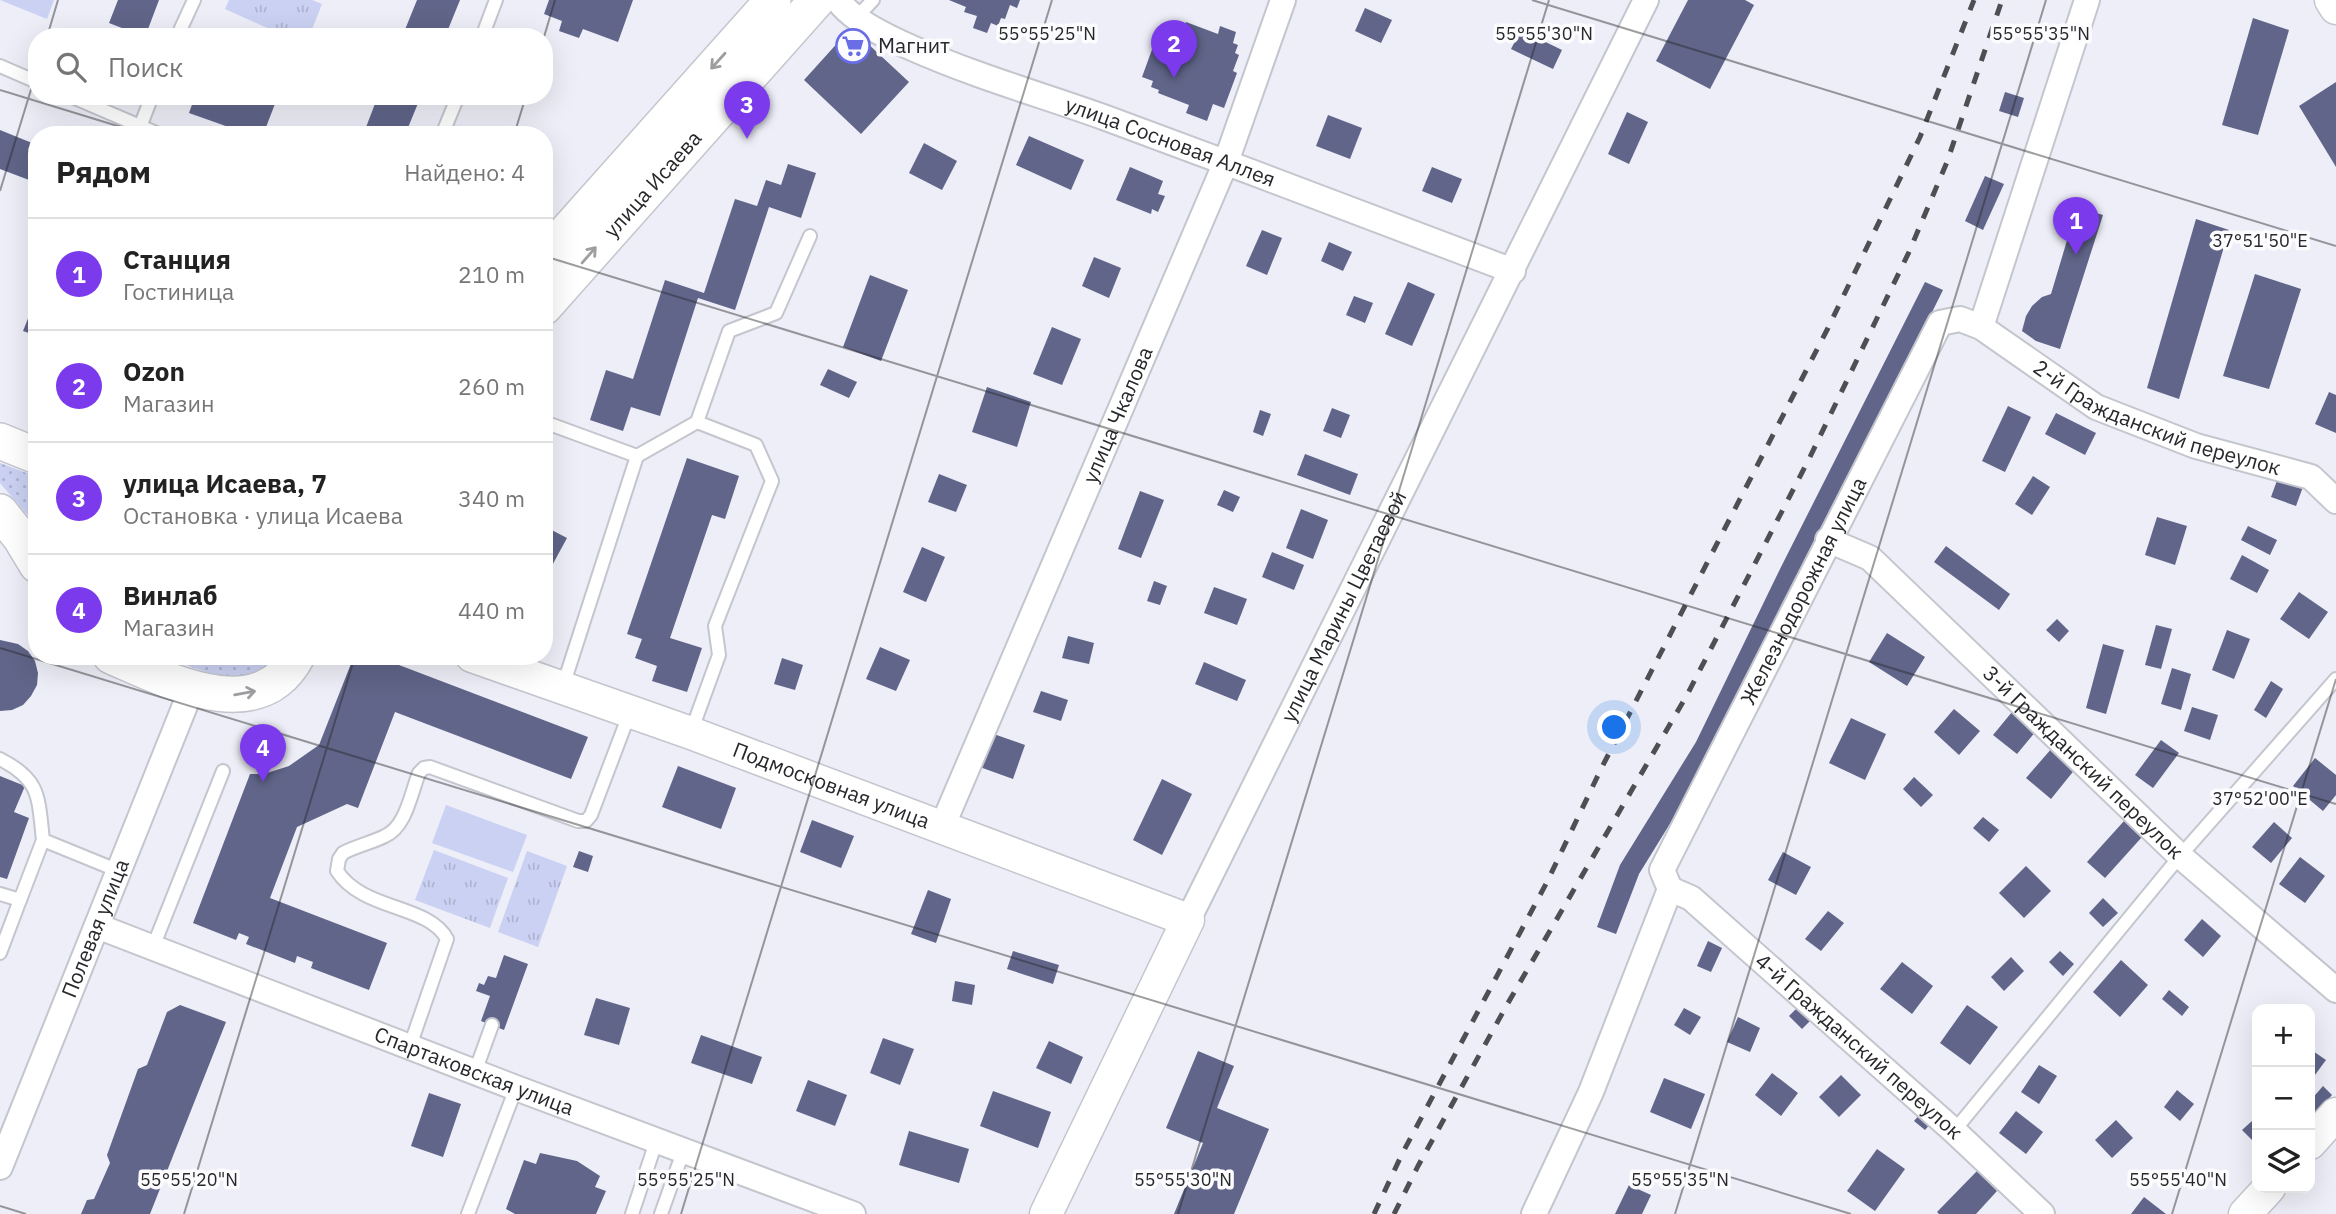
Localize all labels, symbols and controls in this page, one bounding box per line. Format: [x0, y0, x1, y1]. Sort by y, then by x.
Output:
pin: 2 [1151, 20, 1197, 78]
text: 55°55'25"N [998, 22, 1096, 45]
text: 55°55'30"N [1495, 22, 1593, 45]
text: 55°55'35"N [1992, 22, 2090, 45]
supermarket icon: Магнит [834, 27, 872, 65]
search box [28, 28, 553, 105]
place label: Магнит [878, 31, 950, 59]
icon: search [52, 48, 90, 86]
text: Поиск [108, 50, 183, 84]
one-way arrow [710, 52, 727, 69]
pin: 3 [724, 81, 770, 139]
street label: улица Сосновая Аллея [1062, 90, 1280, 193]
street label: улица Исаева [597, 124, 707, 243]
text: Рядом [56, 152, 151, 191]
text: Найдено: 4 [404, 157, 525, 187]
pin: 1 [2053, 197, 2099, 255]
text: 37°51'50"E [2212, 229, 2308, 252]
text: Станция [123, 242, 231, 276]
one-way arrow [581, 247, 597, 265]
text: 1 [72, 259, 86, 289]
text: 210 m [458, 259, 525, 289]
text: Гостиница [123, 276, 234, 306]
street label: улица Чкалова [1075, 342, 1159, 487]
street label: 2-й Гражданский переулок [2028, 353, 2284, 481]
text: Ozon [123, 354, 185, 388]
text: 2 [72, 371, 86, 401]
text: 260 m [458, 371, 525, 401]
text: Магазин [123, 388, 214, 418]
text: улица Исаева, 7 [123, 466, 327, 500]
street label: Железнодорожная улица [1733, 472, 1872, 709]
text: 3 [72, 483, 86, 513]
text: 340 m [458, 483, 525, 513]
street label: улица Марины Цветаевой [1274, 486, 1412, 727]
text: Остановка · улица Исаева [123, 500, 403, 530]
text: Винлаб [123, 578, 217, 612]
text: 4 [72, 595, 86, 625]
text: 440 m [458, 595, 525, 625]
text: Магазин [123, 612, 214, 642]
street label: 3-й Гражданский переулок [1977, 659, 2190, 865]
one-way arrow [233, 686, 256, 699]
your location [1597, 710, 1631, 744]
pin: 4 [240, 724, 286, 782]
street label: Подмосковная улица [729, 735, 934, 835]
text: 37°52'00"E [2212, 787, 2308, 810]
street label: Полевая улица [54, 855, 135, 1001]
street label: 4-й Гражданский переулок [1750, 947, 1969, 1145]
map controls [2252, 1004, 2315, 1193]
button: + [2252, 1004, 2315, 1067]
street label: Спартаковская улица [371, 1020, 578, 1121]
button: − [2252, 1067, 2315, 1130]
button: layers [2252, 1130, 2315, 1193]
text: 55°55'20"N [140, 1168, 238, 1191]
text: 55°55'25"N [637, 1168, 735, 1191]
text: 55°55'30"N [1134, 1168, 1232, 1191]
text: 55°55'35"N [1631, 1168, 1729, 1191]
text: 55°55'40"N [2129, 1168, 2227, 1191]

